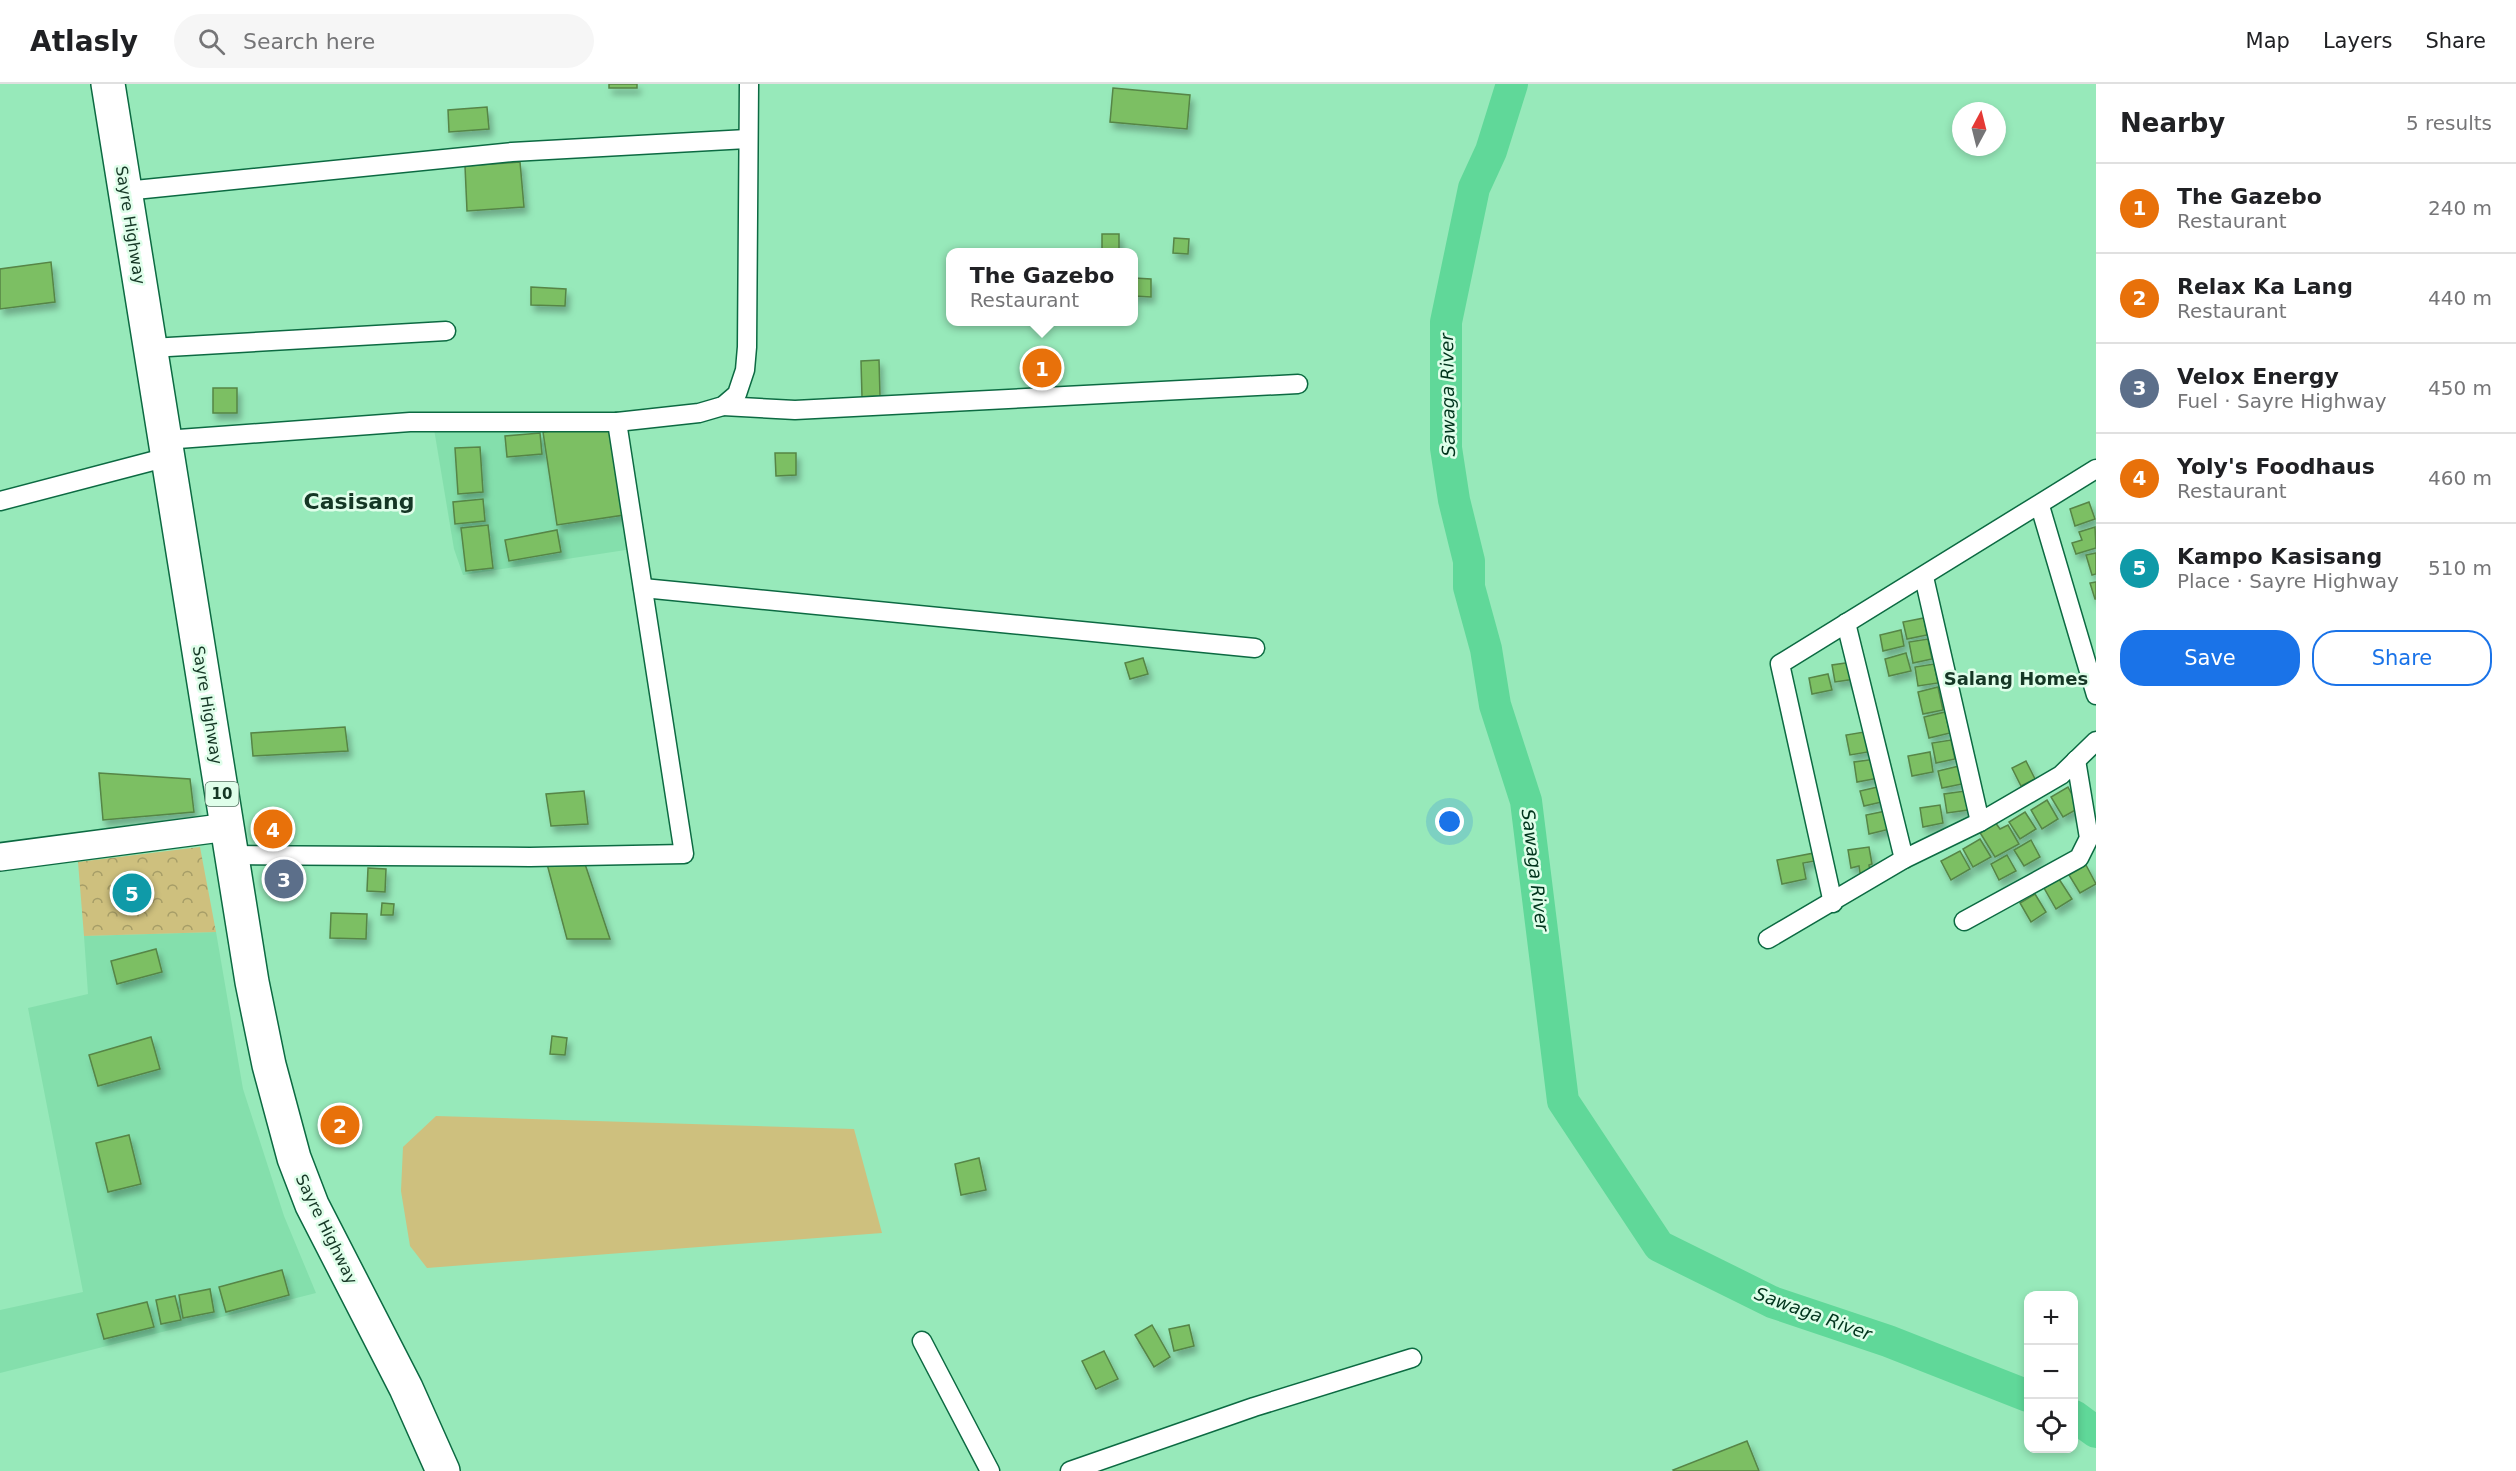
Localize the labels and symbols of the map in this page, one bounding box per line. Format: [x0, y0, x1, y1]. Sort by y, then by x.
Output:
north arrow [1952, 102, 2006, 156]
street label: Sayre Highway [112, 164, 149, 286]
water label: Sawaga River [1436, 332, 1459, 457]
pin: 1 [1022, 346, 1062, 390]
district label: Casisang [304, 489, 414, 514]
street label: Sayre Highway [189, 644, 226, 766]
district label: Salang Homes [1944, 668, 2088, 689]
road number: 10 [206, 782, 238, 806]
pin: 4 [254, 806, 292, 852]
your location [1435, 807, 1464, 836]
water label: Sawaga River [1518, 808, 1554, 934]
pin: 3 [264, 856, 304, 902]
pin: 5 [112, 870, 152, 916]
pin: 2 [320, 1102, 360, 1148]
street label: Sayre Highway [292, 1171, 361, 1287]
water label: Sawaga River [1752, 1283, 1876, 1345]

